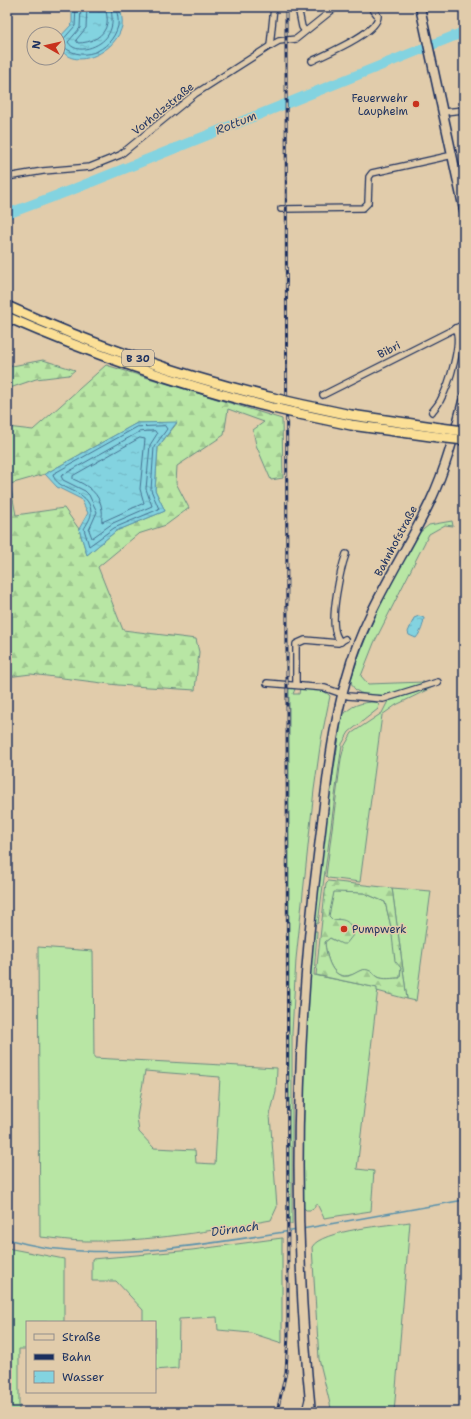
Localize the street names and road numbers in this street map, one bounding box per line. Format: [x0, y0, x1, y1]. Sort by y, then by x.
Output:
street label: Vorholzstraße [129, 79, 197, 139]
street label: Bibri [375, 338, 403, 362]
road number: B 30 [122, 350, 154, 366]
street label: Bahnhofstraße [371, 503, 421, 579]

